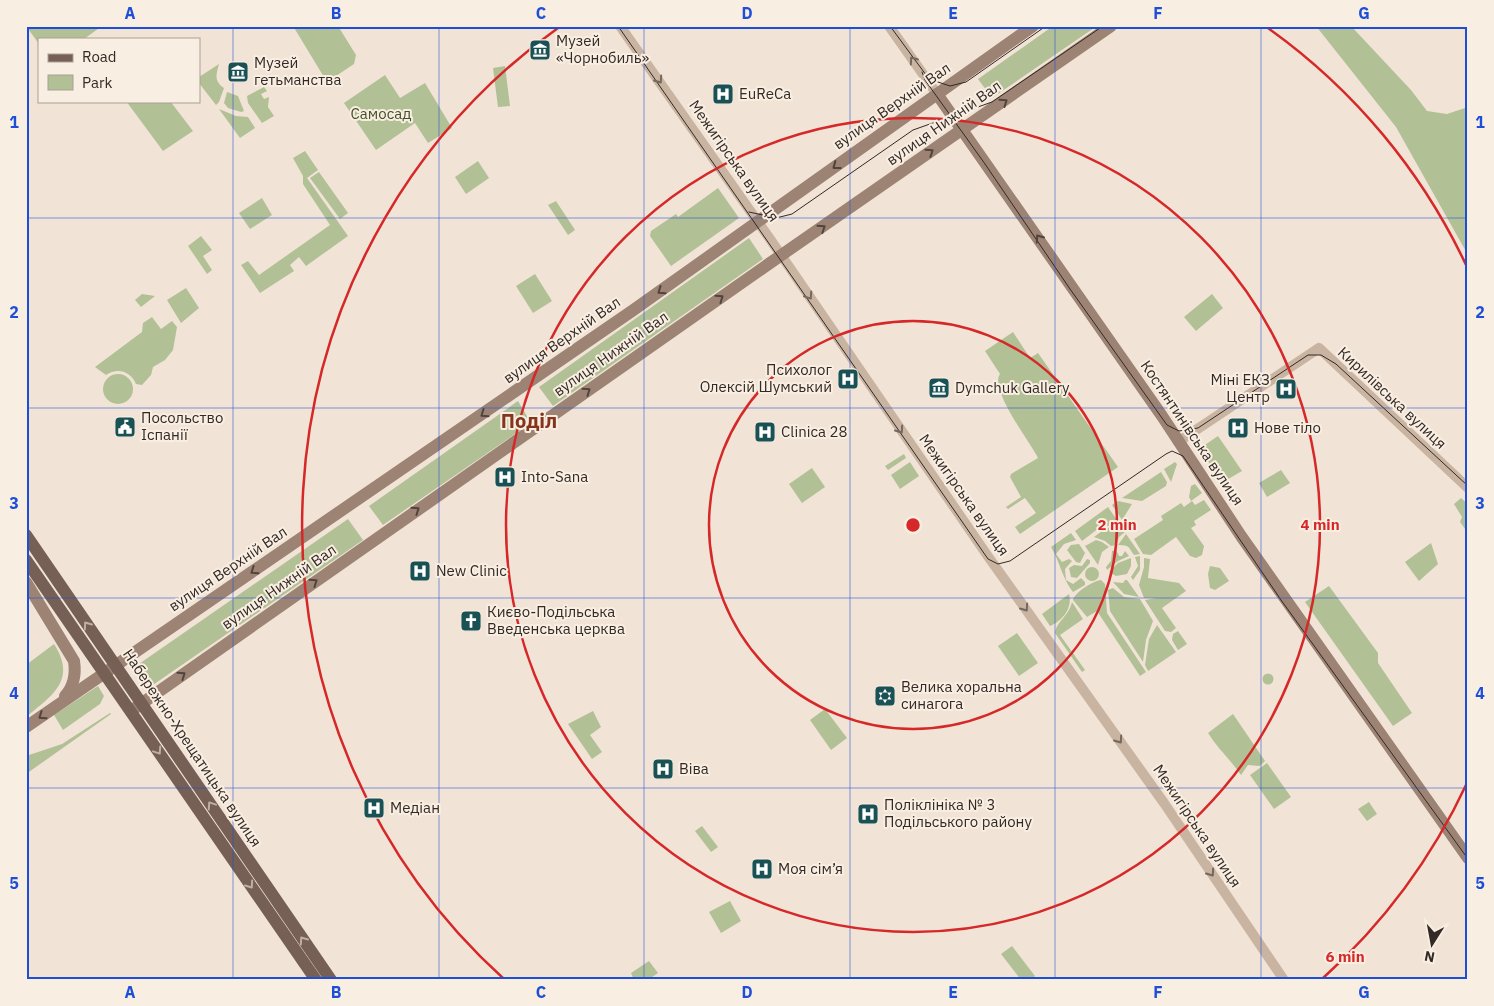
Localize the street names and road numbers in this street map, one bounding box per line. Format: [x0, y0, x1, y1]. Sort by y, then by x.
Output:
street label: вулиця Верхній Вал [829, 58, 954, 153]
street label: вулиця Нижній Вал [883, 76, 1005, 169]
street label: Межигірська вулиця [685, 96, 784, 225]
street label: вулиця Верхній Вал [499, 292, 624, 387]
street label: вулиця Нижній Вал [550, 307, 672, 400]
street label: Кирилівська вулиця [1334, 342, 1451, 453]
street label: Костянтинівська вулиця [1137, 357, 1248, 509]
street label: Межигірська вулиця [915, 430, 1014, 559]
street label: вулиця Верхній Вал [165, 522, 291, 615]
street label: вулиця Нижній Вал [218, 540, 340, 633]
street label: Набережно-Хрещатицька вулиця [119, 645, 266, 850]
street label: Межигірська вулиця [1149, 761, 1246, 891]

